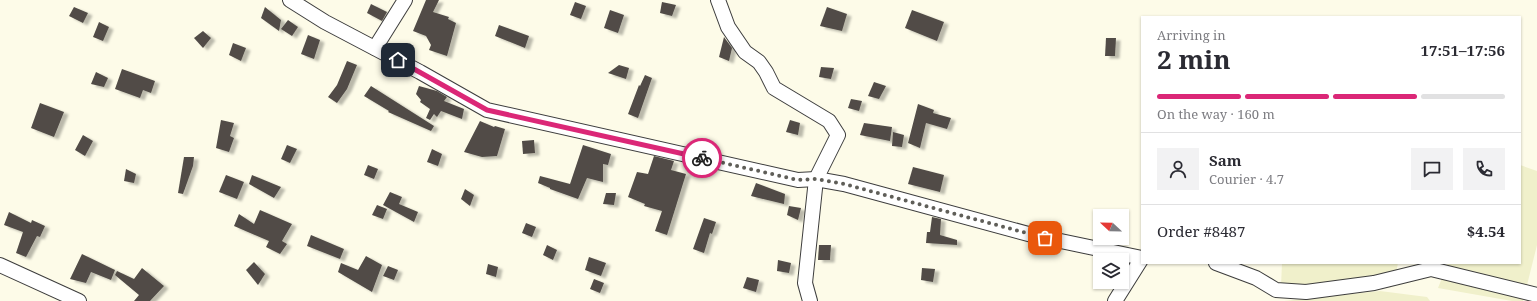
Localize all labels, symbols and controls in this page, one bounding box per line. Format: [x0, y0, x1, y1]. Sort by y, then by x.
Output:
text: Arriving in [1157, 26, 1226, 44]
text: 17:51–17:56 [1421, 40, 1505, 60]
text: 2 min [1157, 41, 1231, 77]
pin [381, 43, 415, 77]
icon: home [387, 49, 409, 71]
text: On the way · 160 m [1157, 105, 1275, 123]
courier [682, 138, 722, 178]
icon: bike [691, 147, 713, 169]
button: person [1157, 148, 1199, 190]
button: chat [1411, 148, 1453, 190]
button: phone [1463, 148, 1505, 190]
text: Sam [1209, 150, 1241, 170]
text: Courier · 4.7 [1209, 170, 1284, 188]
north arrow [1093, 209, 1129, 245]
map controls [1093, 209, 1129, 289]
pin [1028, 221, 1062, 255]
text: Order #8487 [1157, 221, 1245, 241]
text: $4.54 [1467, 221, 1505, 241]
icon: bag [1034, 227, 1056, 249]
button: layers [1093, 253, 1129, 289]

